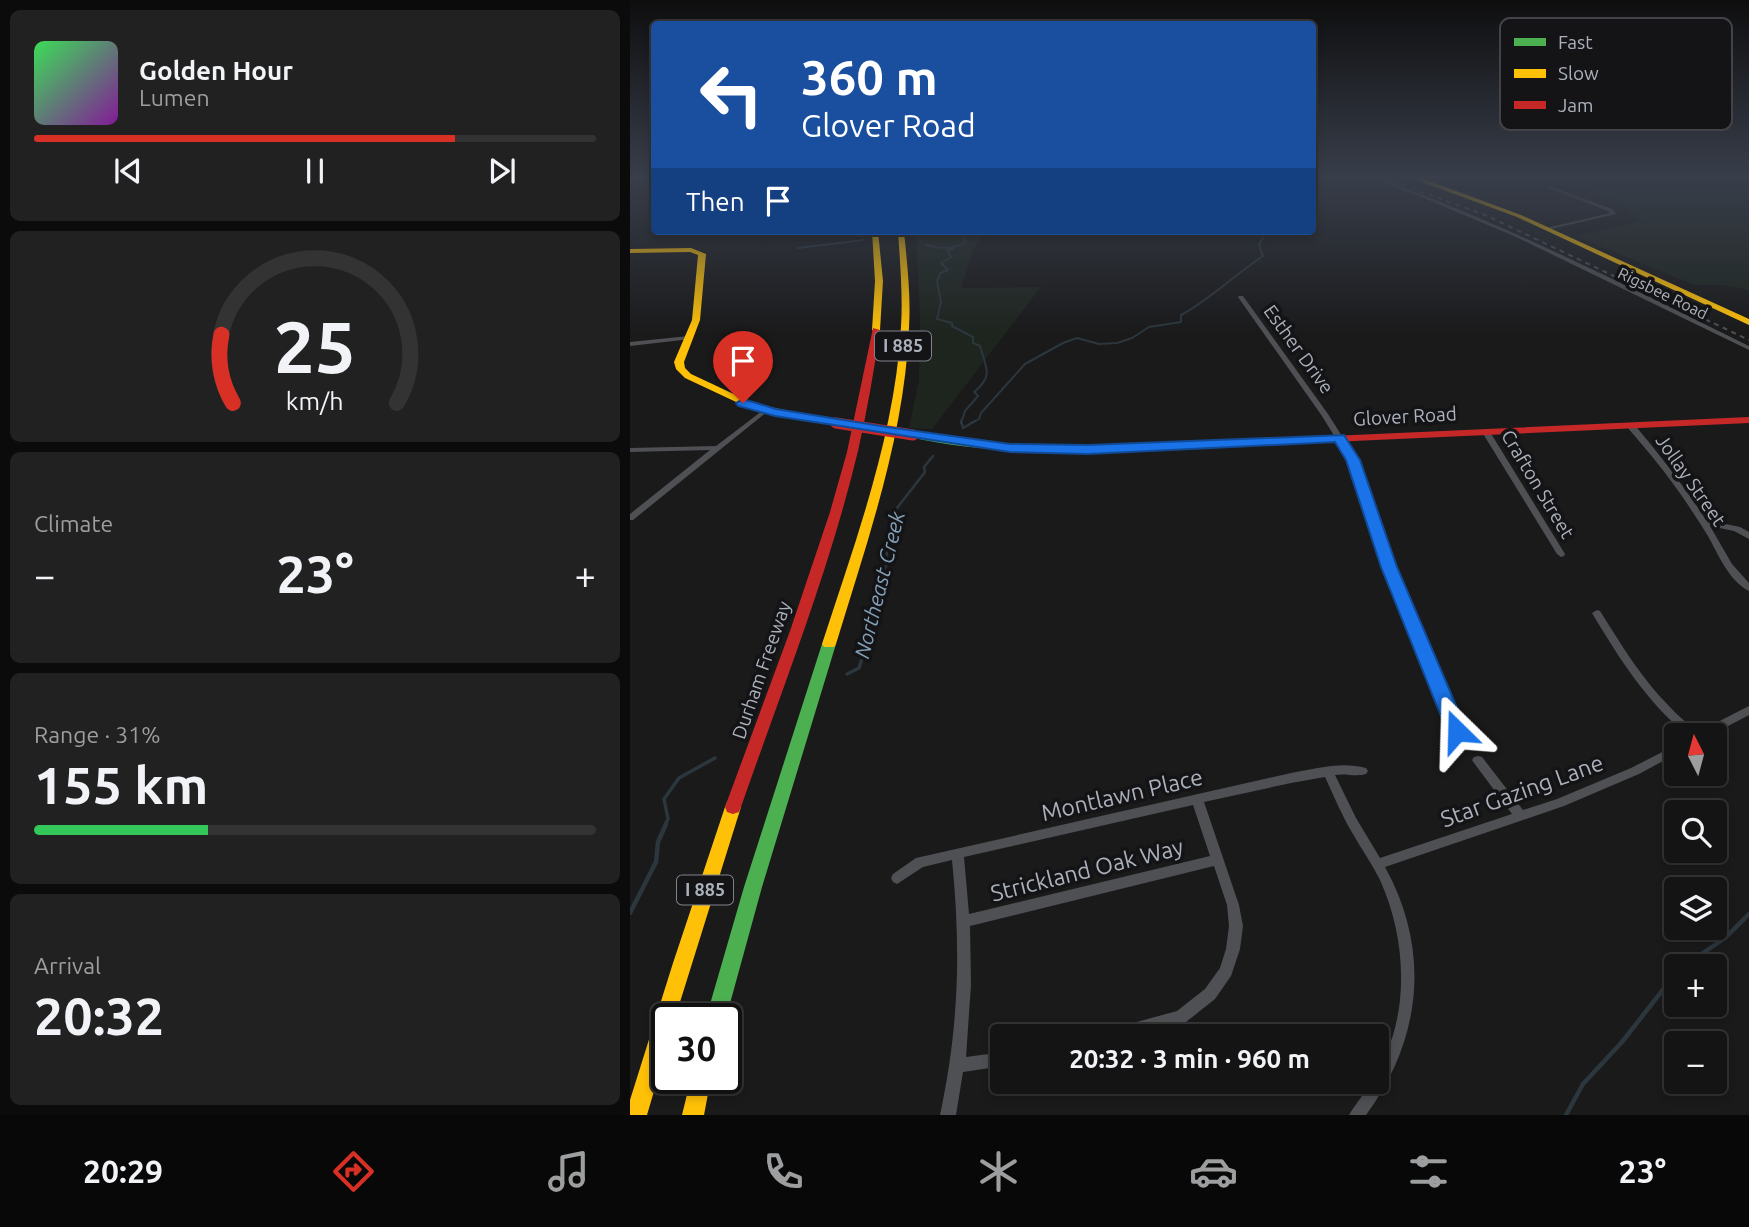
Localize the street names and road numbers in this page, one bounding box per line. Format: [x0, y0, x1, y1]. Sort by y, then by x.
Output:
street label: Rigsbee Road [1615, 264, 1711, 322]
street label: Esther Drive [1259, 300, 1339, 398]
road number: I 885 [875, 332, 931, 360]
street label: Glover Road [1353, 402, 1457, 430]
street label: Crafton Street [1497, 426, 1579, 543]
street label: Jollay Street [1651, 430, 1731, 530]
street label: Durham Freeway [727, 598, 795, 742]
street label: Star Gazing Lane [1437, 750, 1606, 832]
street label: Montlawn Place [1039, 764, 1205, 825]
street label: Strickland Oak Way [988, 833, 1186, 906]
road number: I 885 [677, 876, 733, 904]

